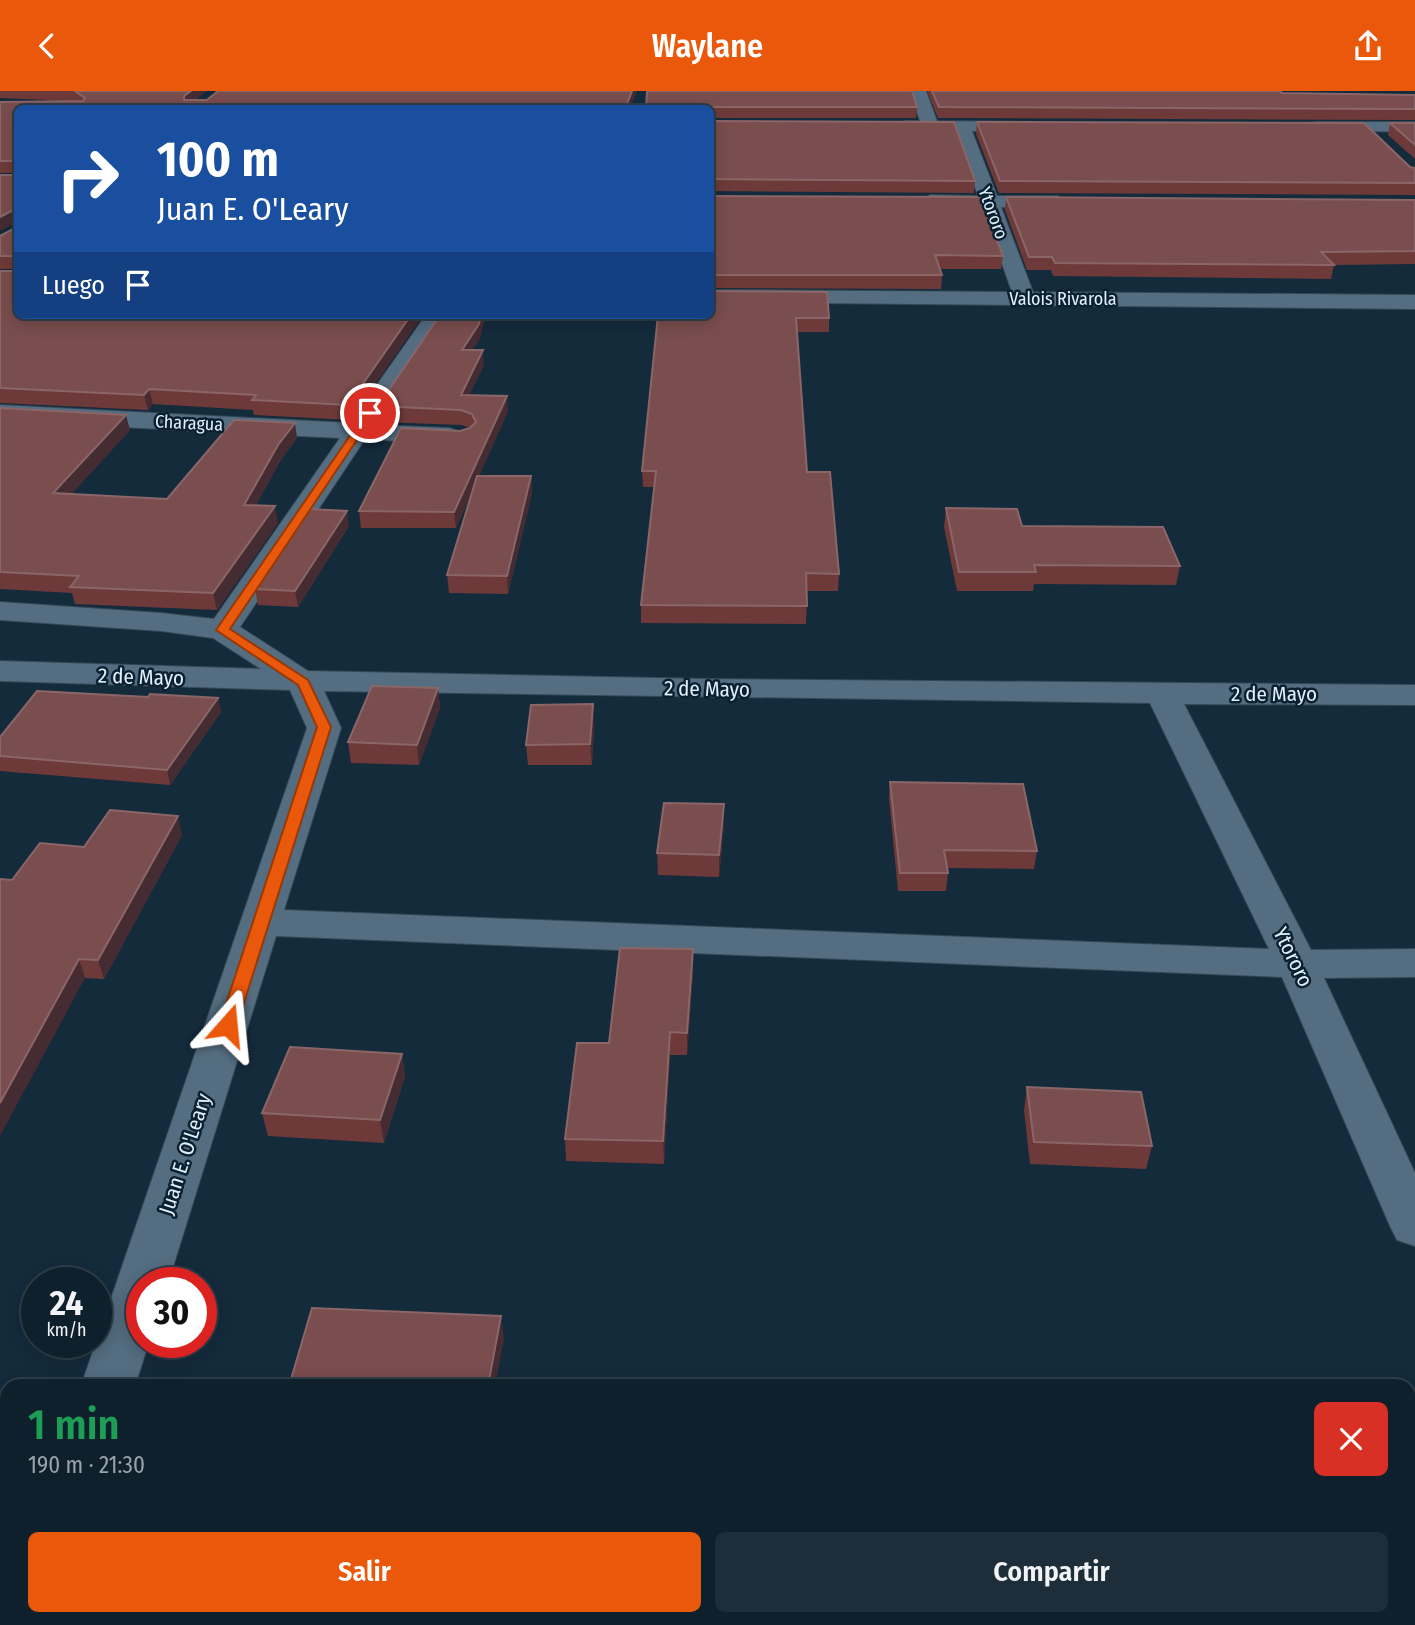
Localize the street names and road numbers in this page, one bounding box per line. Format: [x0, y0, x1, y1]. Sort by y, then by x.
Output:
street label: Ytororo [973, 184, 1013, 242]
street label: Valois Rivarola [1009, 288, 1117, 310]
street label: Charagua [154, 410, 224, 436]
street label: 2 de Mayo [98, 663, 184, 691]
street label: 2 de Mayo [664, 675, 750, 703]
street label: 2 de Mayo [1231, 681, 1317, 707]
street label: Ytororo [1267, 923, 1319, 991]
street label: Juan E. O'Leary [153, 1090, 217, 1218]

